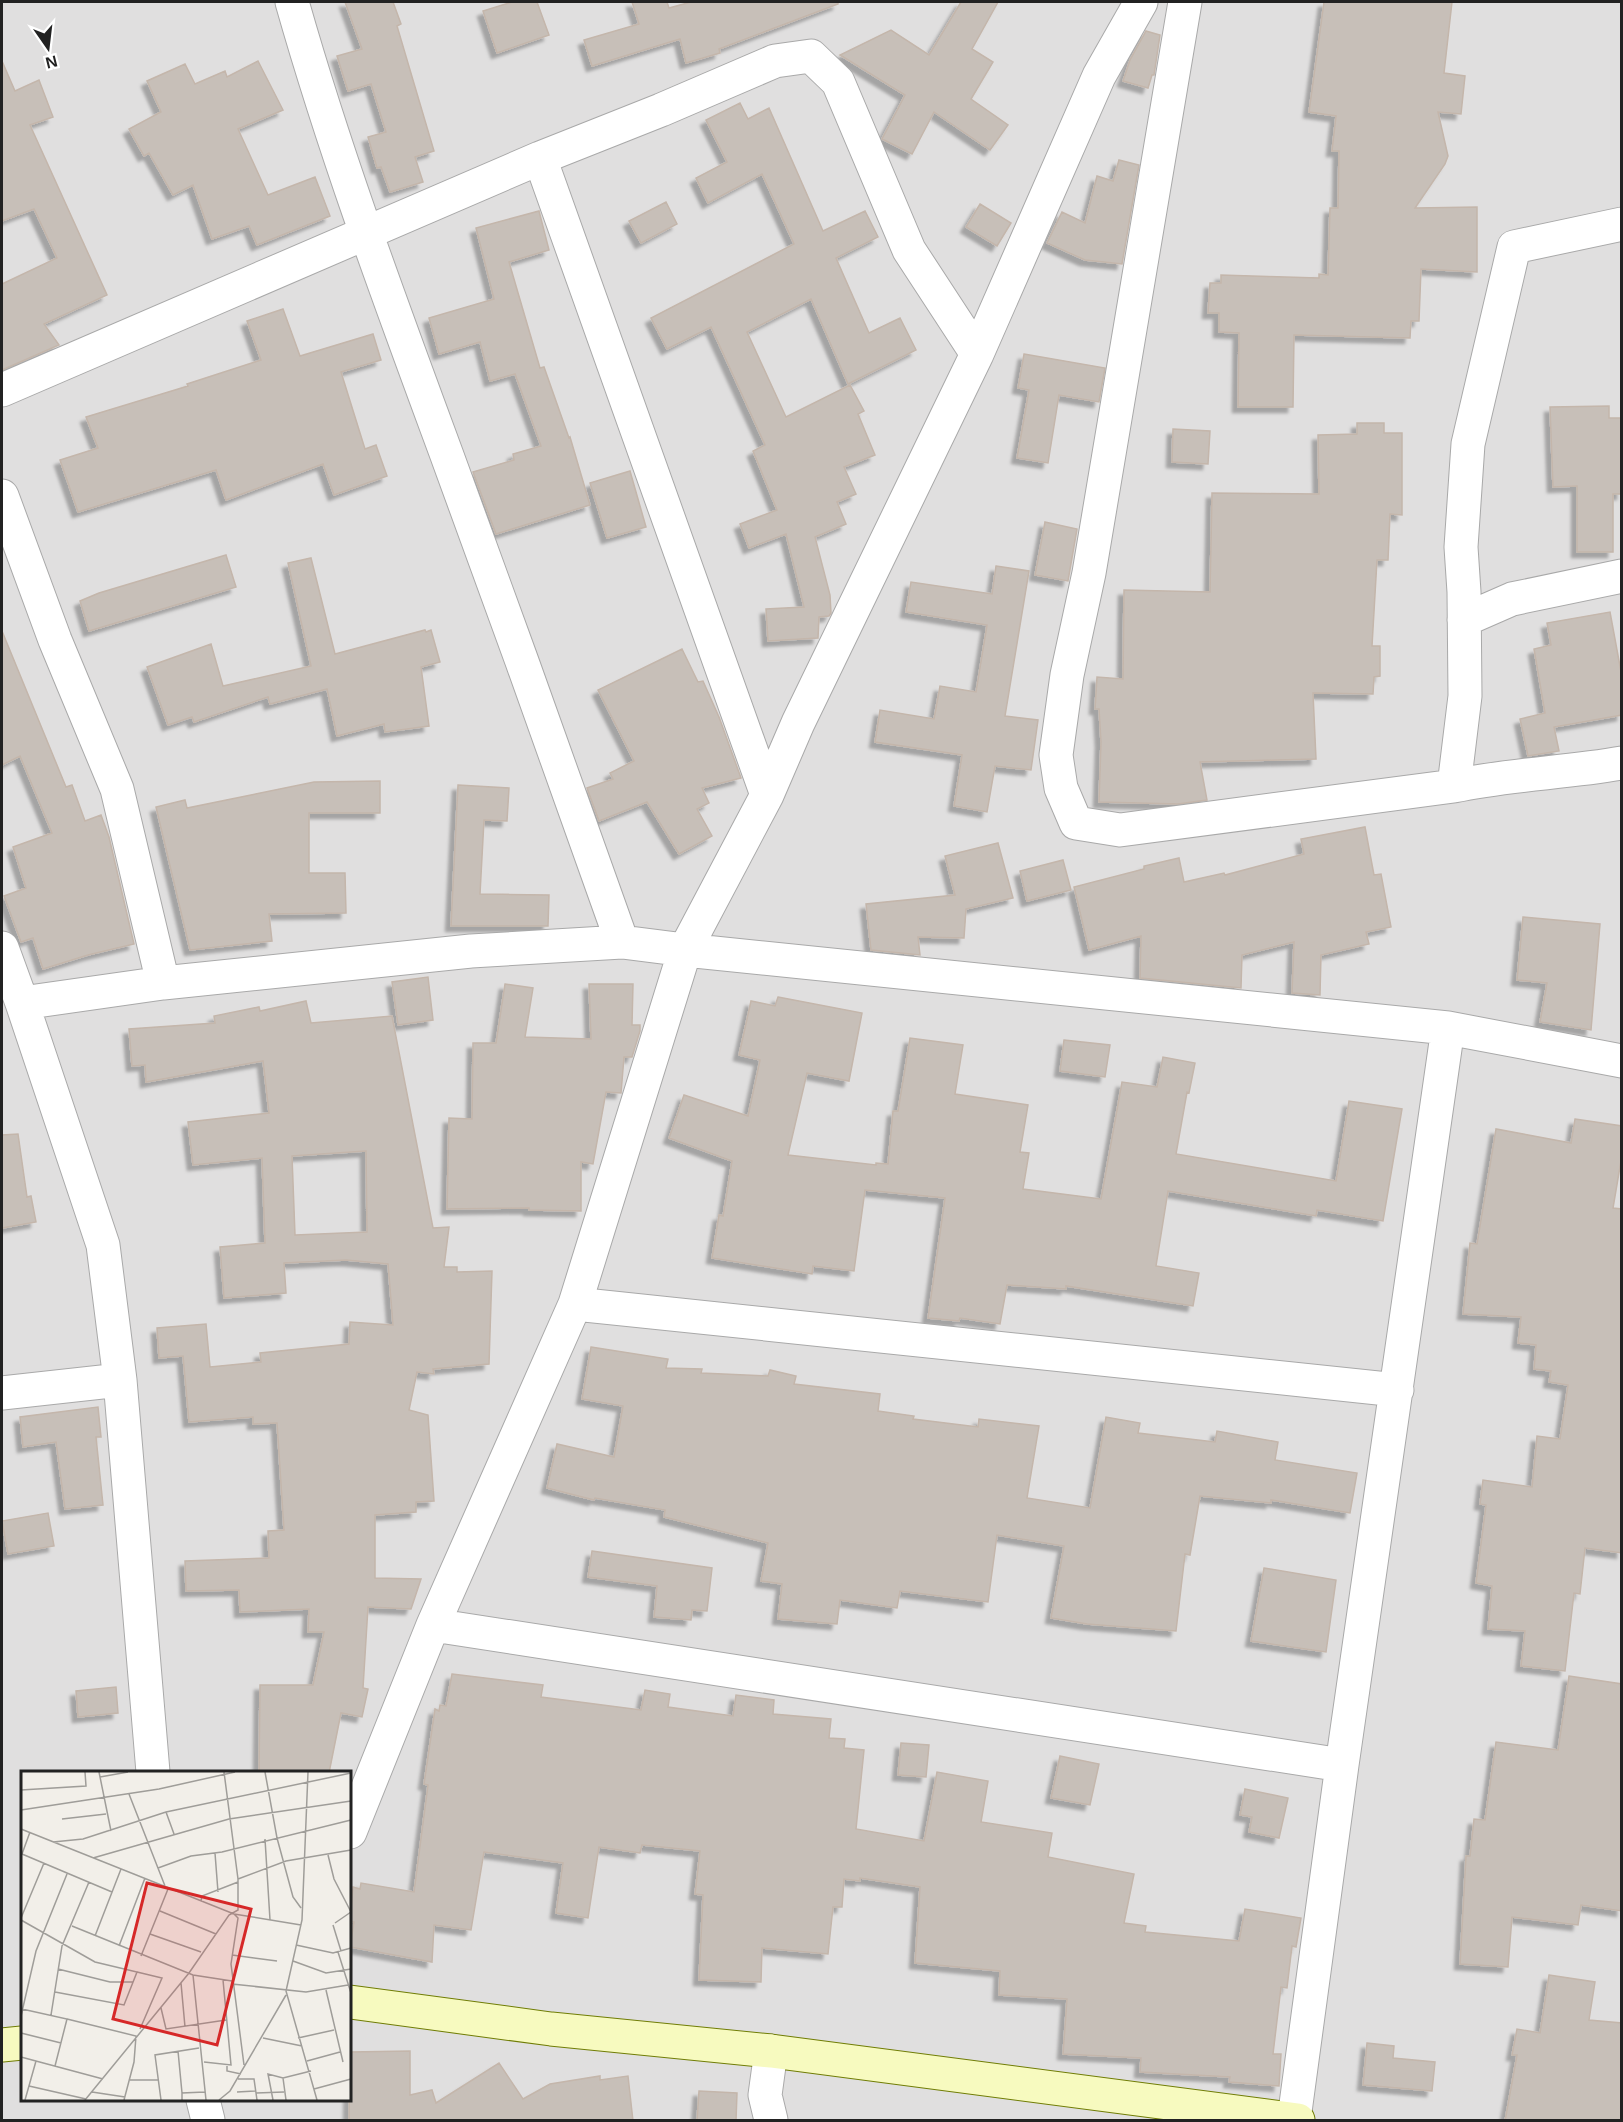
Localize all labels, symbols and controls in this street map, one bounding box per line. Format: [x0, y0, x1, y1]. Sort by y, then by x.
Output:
north arrow [18, 18, 78, 78]
text: N [44, 52, 59, 72]
inset map [21, 1771, 351, 2101]

